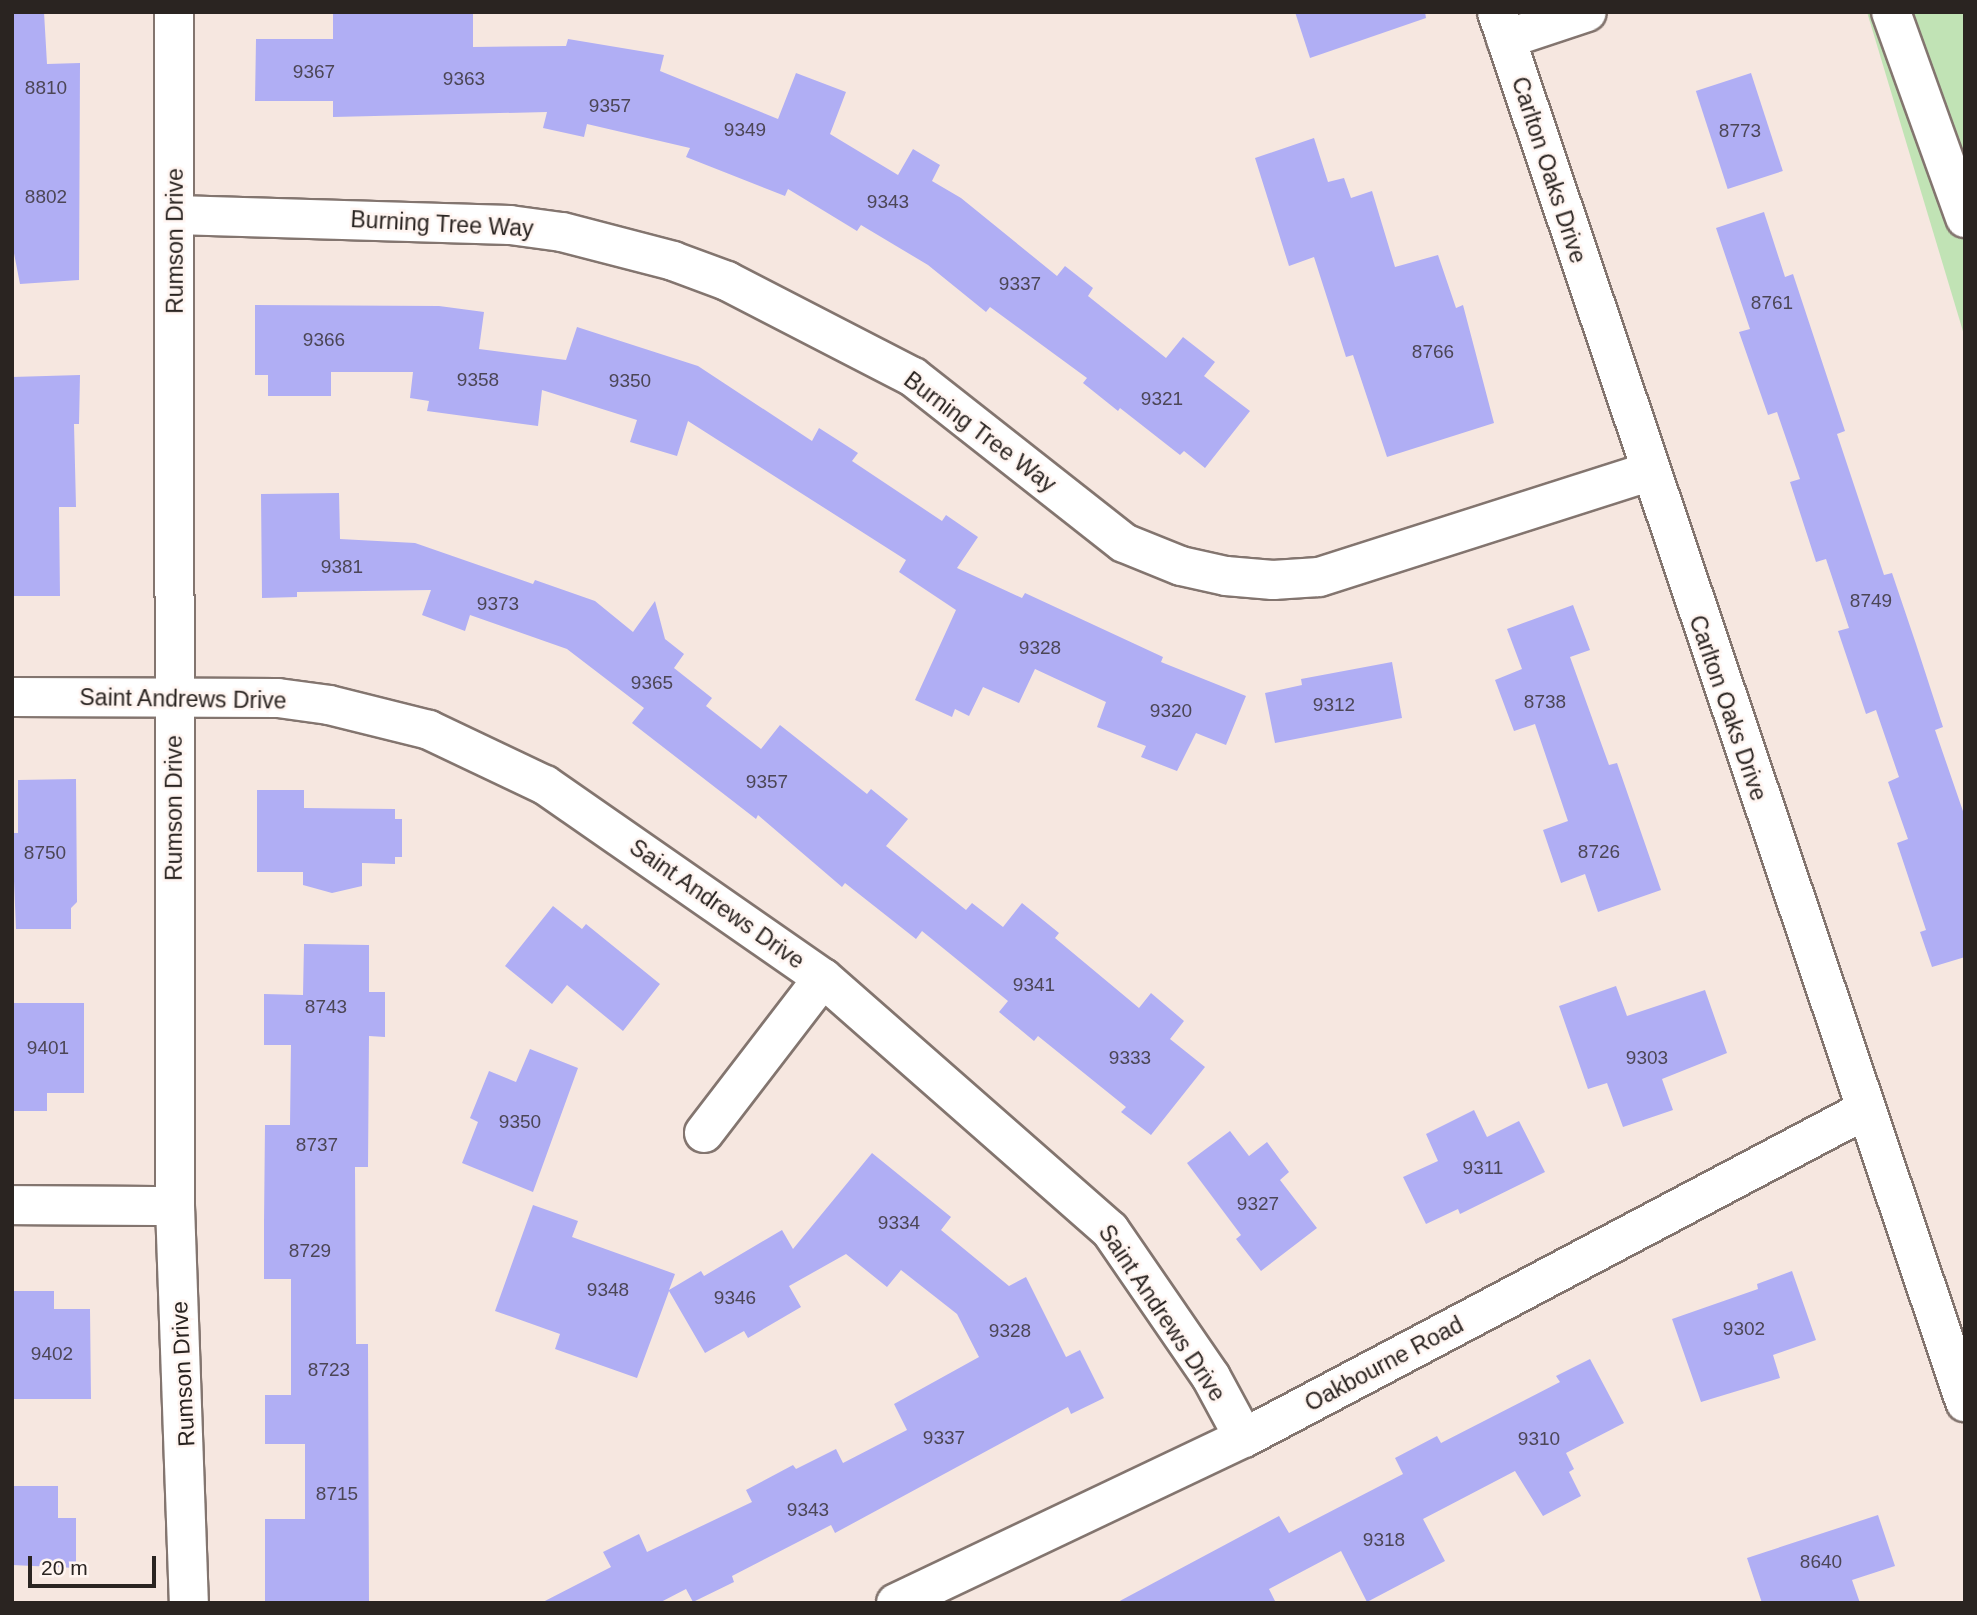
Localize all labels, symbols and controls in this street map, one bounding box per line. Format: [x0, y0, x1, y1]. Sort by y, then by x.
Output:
house number: 9367 [293, 61, 335, 83]
house number: 9363 [443, 68, 485, 90]
street label: Carlton Oaks Drive [1506, 73, 1592, 267]
house number: 8810 [25, 77, 67, 99]
house number: 9357 [589, 95, 631, 117]
house number: 9349 [724, 119, 766, 141]
house number: 8773 [1719, 120, 1761, 142]
street label: Rumson Drive [161, 168, 189, 314]
house number: 8802 [25, 186, 67, 208]
house number: 9343 [867, 191, 909, 213]
street label: Burning Tree Way [350, 205, 534, 243]
house number: 9337 [999, 273, 1041, 295]
house number: 8761 [1751, 292, 1793, 314]
house number: 9366 [303, 329, 345, 351]
house number: 8766 [1412, 341, 1454, 363]
street label: Burning Tree Way [898, 366, 1062, 498]
house number: 9358 [457, 369, 499, 391]
house number: 9350 [609, 370, 651, 392]
house number: 9321 [1141, 388, 1183, 410]
house number: 9381 [321, 556, 363, 578]
house number: 8749 [1850, 590, 1892, 612]
house number: 9373 [477, 593, 519, 615]
street label: Carlton Oaks Drive [1683, 612, 1773, 804]
house number: 9328 [1019, 637, 1061, 659]
house number: 9365 [631, 672, 673, 694]
street label: Saint Andrews Drive [79, 683, 287, 715]
house number: 8738 [1524, 691, 1566, 713]
house number: 9312 [1313, 694, 1355, 716]
house number: 9320 [1150, 700, 1192, 722]
street label: Rumson Drive [160, 735, 188, 881]
house number: 9357 [746, 771, 788, 793]
street label: Saint Andrews Drive [624, 833, 810, 975]
house number: 8726 [1578, 841, 1620, 863]
house number: 8750 [24, 842, 66, 864]
house number: 9341 [1013, 974, 1055, 996]
house number: 8743 [305, 996, 347, 1018]
house number: 9401 [27, 1037, 69, 1059]
house number: 9333 [1109, 1047, 1151, 1069]
house number: 9303 [1626, 1047, 1668, 1069]
house number: 9350 [499, 1111, 541, 1133]
house number: 8737 [296, 1134, 338, 1156]
house number: 9311 [1463, 1157, 1503, 1179]
house number: 9327 [1237, 1193, 1279, 1215]
house number: 9334 [878, 1212, 920, 1234]
street label: Saint Andrews Drive [1092, 1219, 1232, 1407]
house number: 8729 [289, 1240, 331, 1262]
house number: 9348 [587, 1279, 629, 1301]
house number: 9346 [714, 1287, 756, 1309]
street label: Rumson Drive [165, 1301, 201, 1447]
street label: Oakbourne Road [1300, 1311, 1468, 1417]
house number: 9302 [1723, 1318, 1765, 1340]
house number: 9328 [989, 1320, 1031, 1342]
house number: 9402 [31, 1343, 73, 1365]
house number: 8723 [308, 1359, 350, 1381]
house number: 9337 [923, 1427, 965, 1449]
house number: 9310 [1518, 1428, 1560, 1450]
house number: 8715 [316, 1483, 358, 1505]
house number: 9343 [787, 1499, 829, 1521]
house number: 9318 [1363, 1529, 1405, 1551]
scale bar [32, 1542, 159, 1586]
house number: 8640 [1800, 1551, 1842, 1573]
text: 20 m [41, 1556, 88, 1579]

